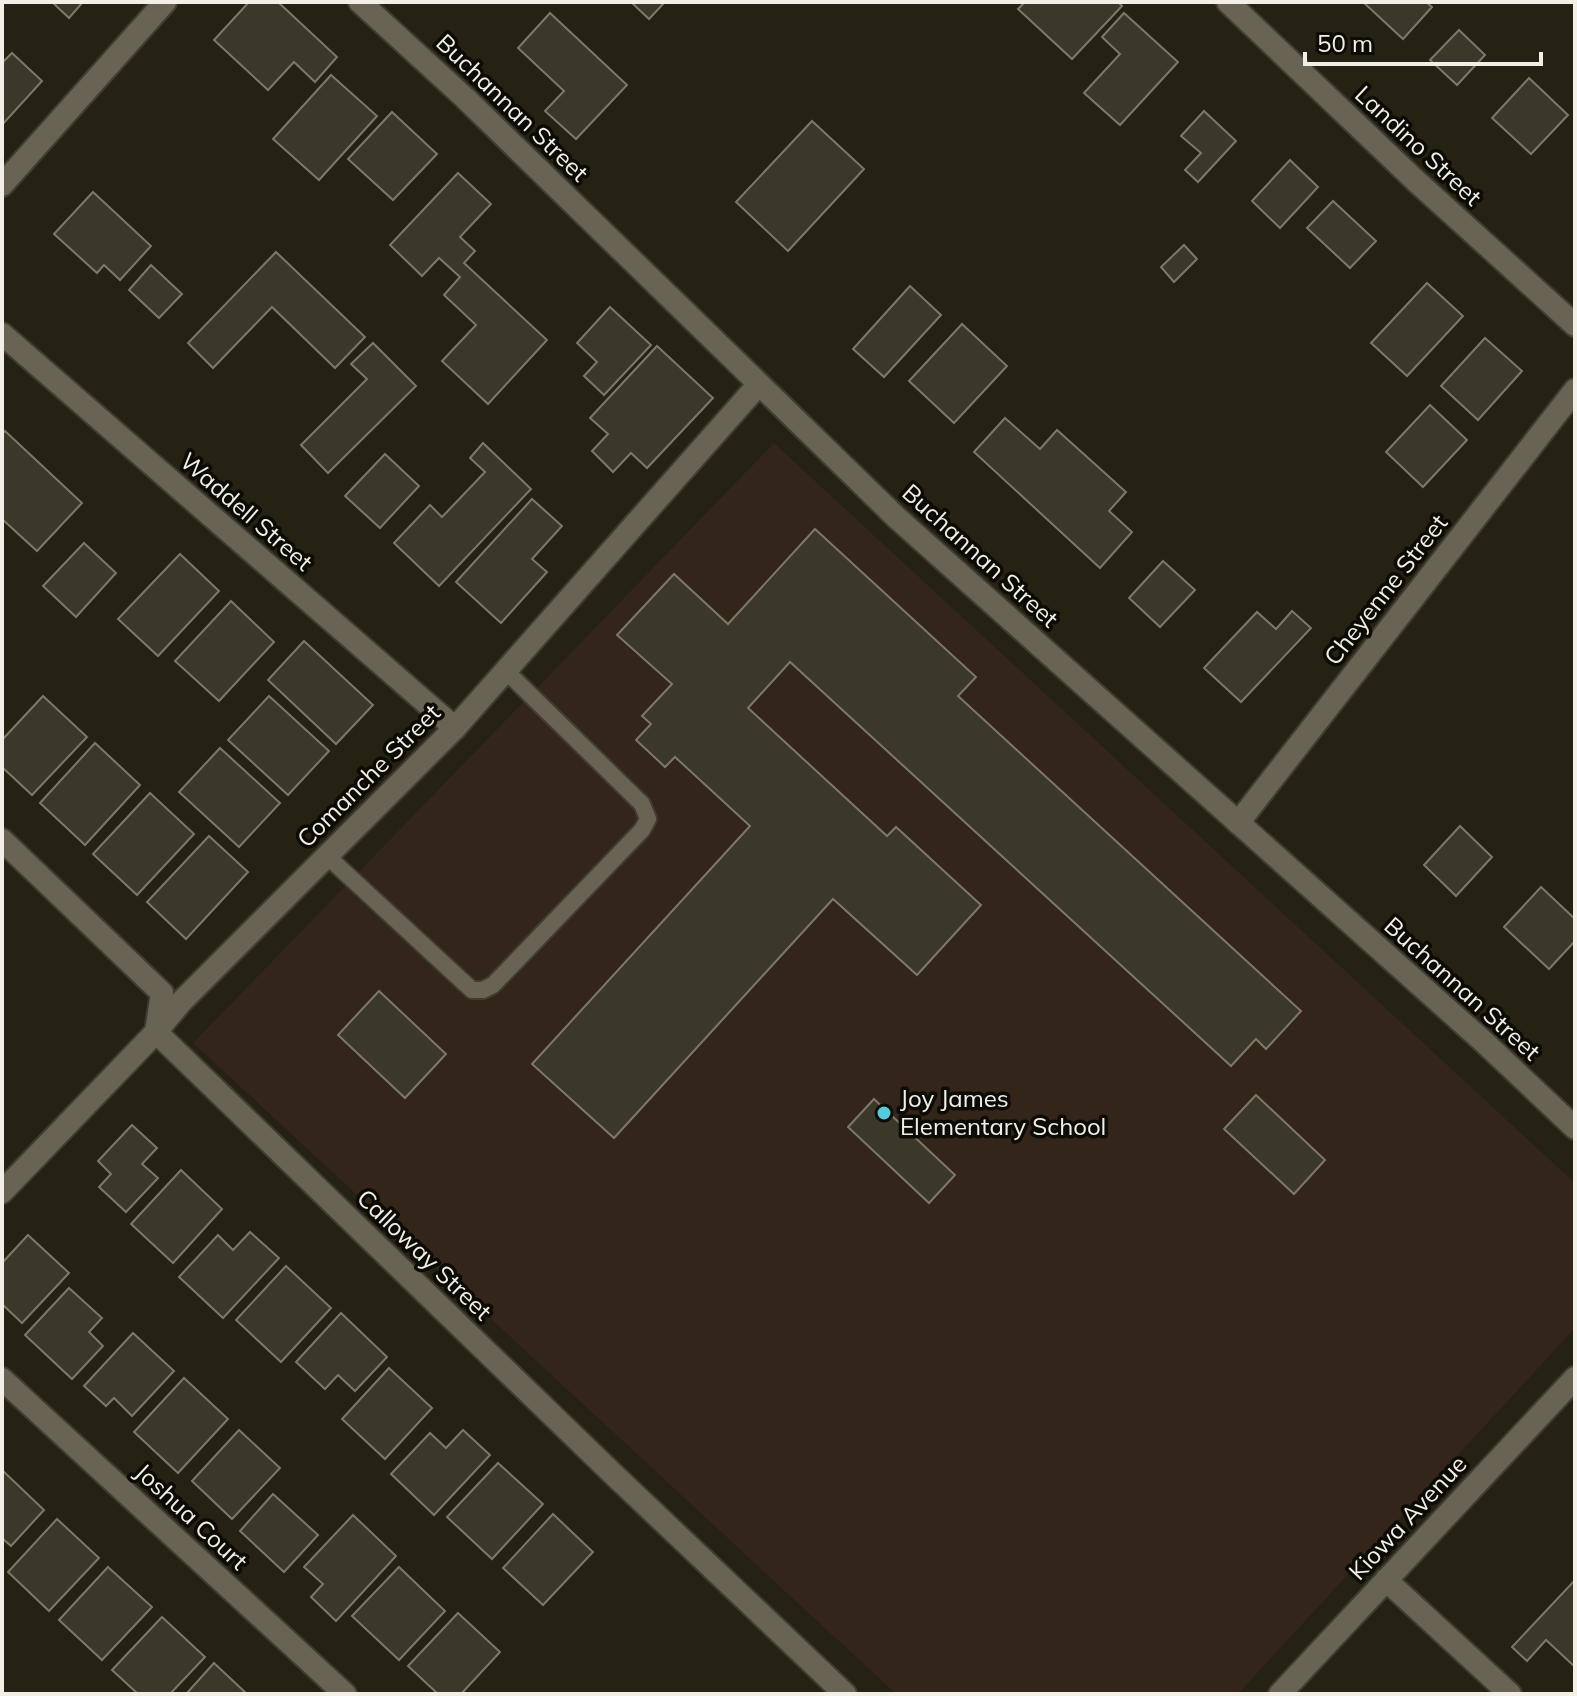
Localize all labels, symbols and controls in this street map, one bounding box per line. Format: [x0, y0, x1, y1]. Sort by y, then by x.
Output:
scale bar [1305, 16, 1541, 66]
street label: Buchannan Street [430, 27, 595, 187]
text: 50 m [1317, 28, 1373, 58]
street label: Landino Street [1349, 79, 1488, 212]
street label: Waddell Street [174, 446, 319, 577]
street label: Buchannan Street [896, 477, 1065, 633]
street label: Cheyenne Street [1317, 508, 1453, 671]
street label: Comanche Street [290, 697, 446, 853]
street label: Buchannan Street [1378, 910, 1547, 1066]
place label: Joy James Elementary School [900, 1083, 1106, 1141]
marker: Joy James Elementary School [875, 1104, 893, 1122]
street label: Calloway Street [351, 1182, 498, 1326]
street label: Kiowa Avenue [1342, 1449, 1473, 1586]
street label: Joshua Court [129, 1457, 254, 1576]

